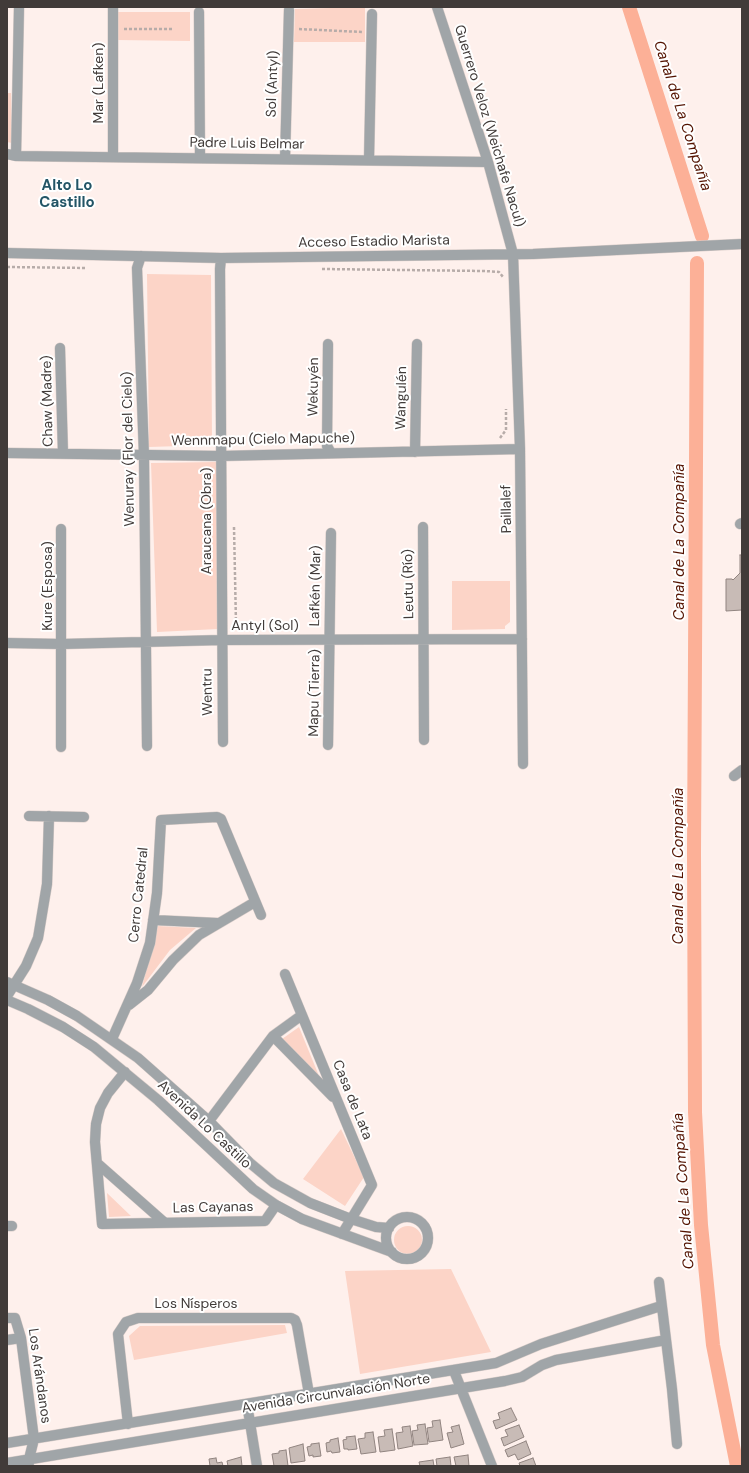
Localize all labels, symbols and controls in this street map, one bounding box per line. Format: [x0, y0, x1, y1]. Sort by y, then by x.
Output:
street label: Guerrero Veloz (Weichafe Nacul) [450, 23, 528, 229]
water label: Canal de La Compañía [649, 39, 715, 193]
street label: Mar (Lafken) [91, 42, 107, 124]
street label: Sol (Antyl) [263, 50, 283, 118]
street label: Padre Luis Belmar [189, 135, 305, 153]
district label: Alto Lo Castillo [39, 177, 95, 212]
street label: Acceso Estadio Marista [298, 232, 450, 252]
street label: Chaw (Madre) [39, 355, 57, 447]
street label: Wekuyén [305, 357, 323, 417]
street label: Wangulén [393, 366, 411, 430]
street label: Wenuray (Flor del Cielo) [119, 371, 139, 527]
street label: Wennmapu (Cielo Mapuche) [171, 430, 355, 450]
water label: Canal de La Compañía [671, 464, 689, 620]
street label: Araucana (Obra) [199, 467, 215, 575]
street label: Paillalef [498, 485, 516, 533]
street label: Kure (Esposa) [40, 541, 56, 631]
street label: Lafkén (Mar) [307, 545, 325, 627]
street label: Leutu (Río) [400, 549, 418, 619]
street label: Antyl (Sol) [231, 618, 299, 634]
street label: Mapu (Tierra) [306, 649, 324, 737]
street label: Wentru [199, 668, 217, 716]
water label: Canal de La Compañía [670, 788, 688, 944]
street label: Cerro Catedral [126, 847, 152, 943]
street label: Casa de Lata [328, 1058, 376, 1142]
street label: Avenida Lo Castillo [154, 1077, 254, 1173]
water label: Canal de La Compañía [670, 1112, 698, 1270]
street label: Las Cayanas [172, 1199, 254, 1217]
street label: Los Nísperos [155, 1296, 237, 1312]
street label: Los Arándanos [24, 1327, 54, 1425]
street label: Avenida Circunvalación Norte [241, 1371, 431, 1417]

